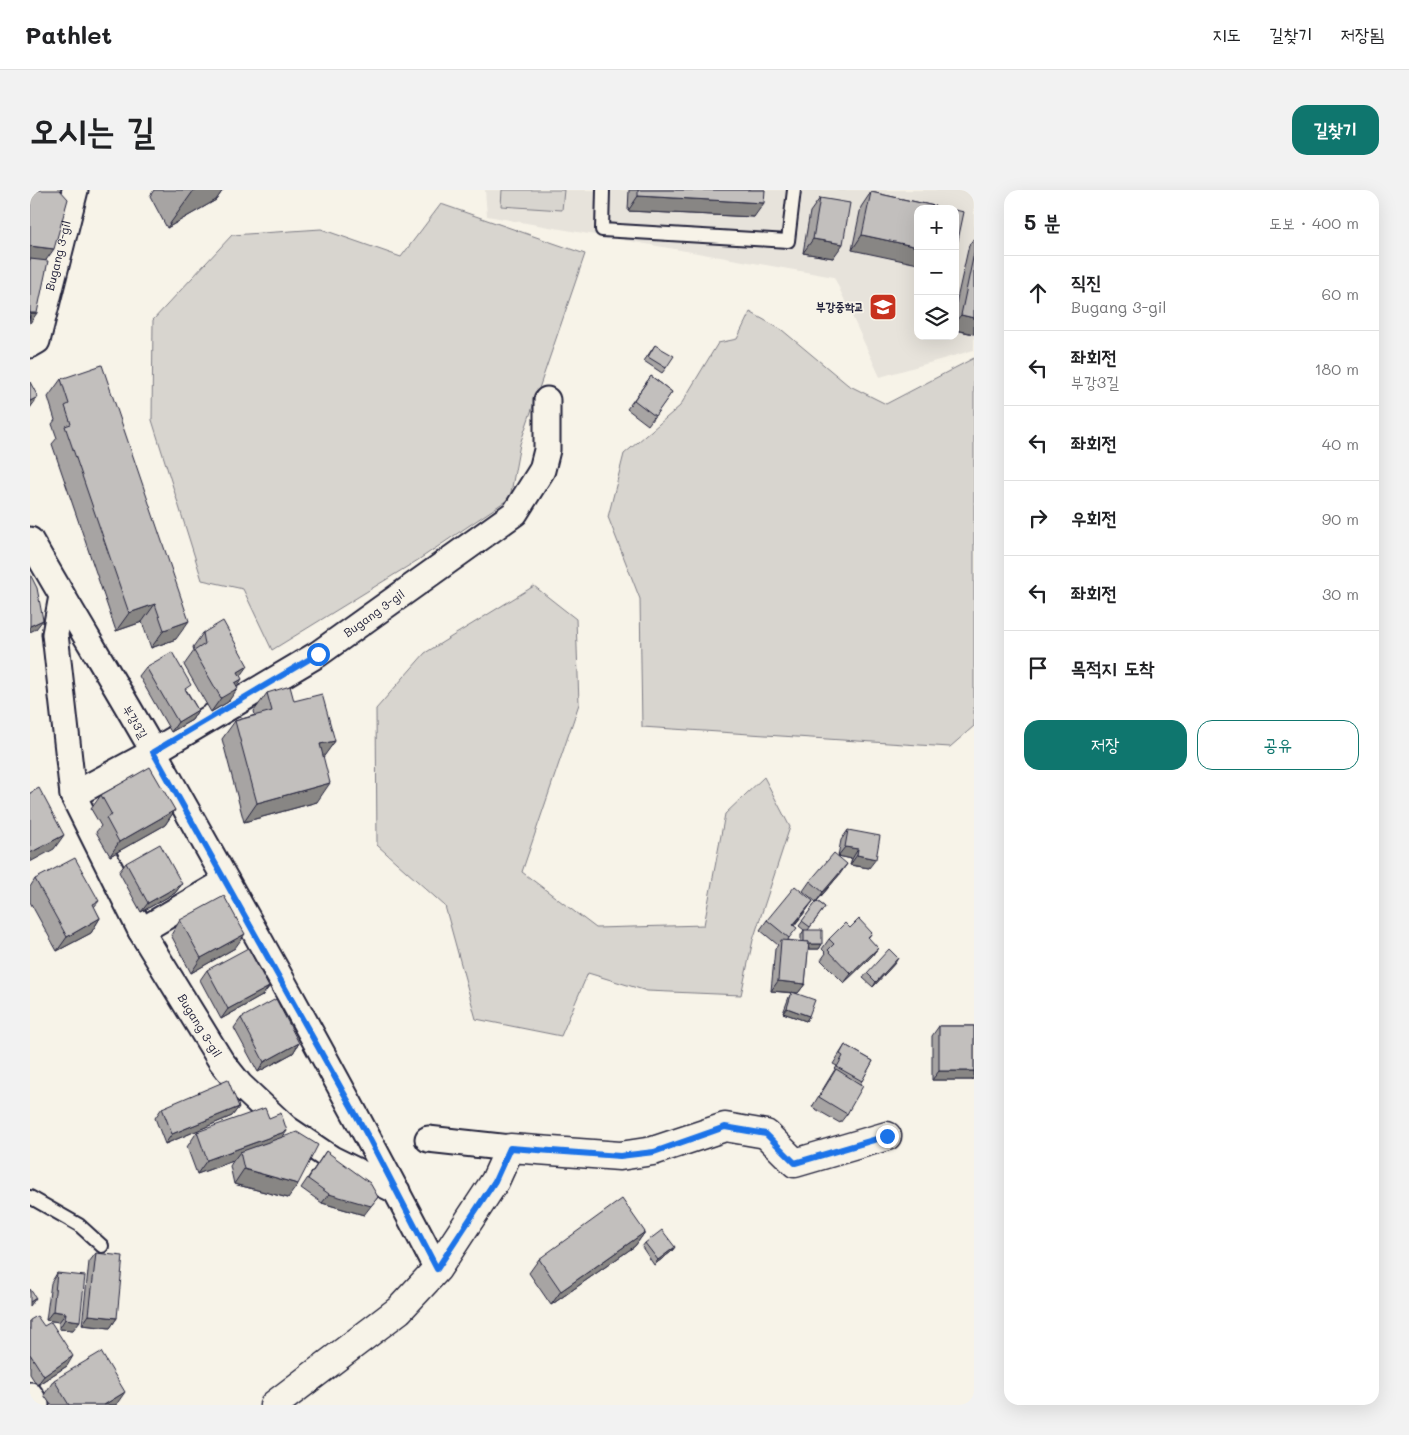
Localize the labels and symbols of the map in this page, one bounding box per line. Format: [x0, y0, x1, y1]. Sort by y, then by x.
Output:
street label: Bugang 3-gil [41, 219, 74, 292]
school or university icon: 부강중학교 [868, 292, 898, 322]
place label: 부강중학교 [816, 298, 864, 314]
street label: Bugang 3-gil [340, 585, 408, 640]
route start [307, 643, 330, 666]
street label: 부강3길 [120, 702, 152, 741]
street label: Bugang 3-gil [175, 991, 226, 1060]
route end [876, 1125, 899, 1148]

